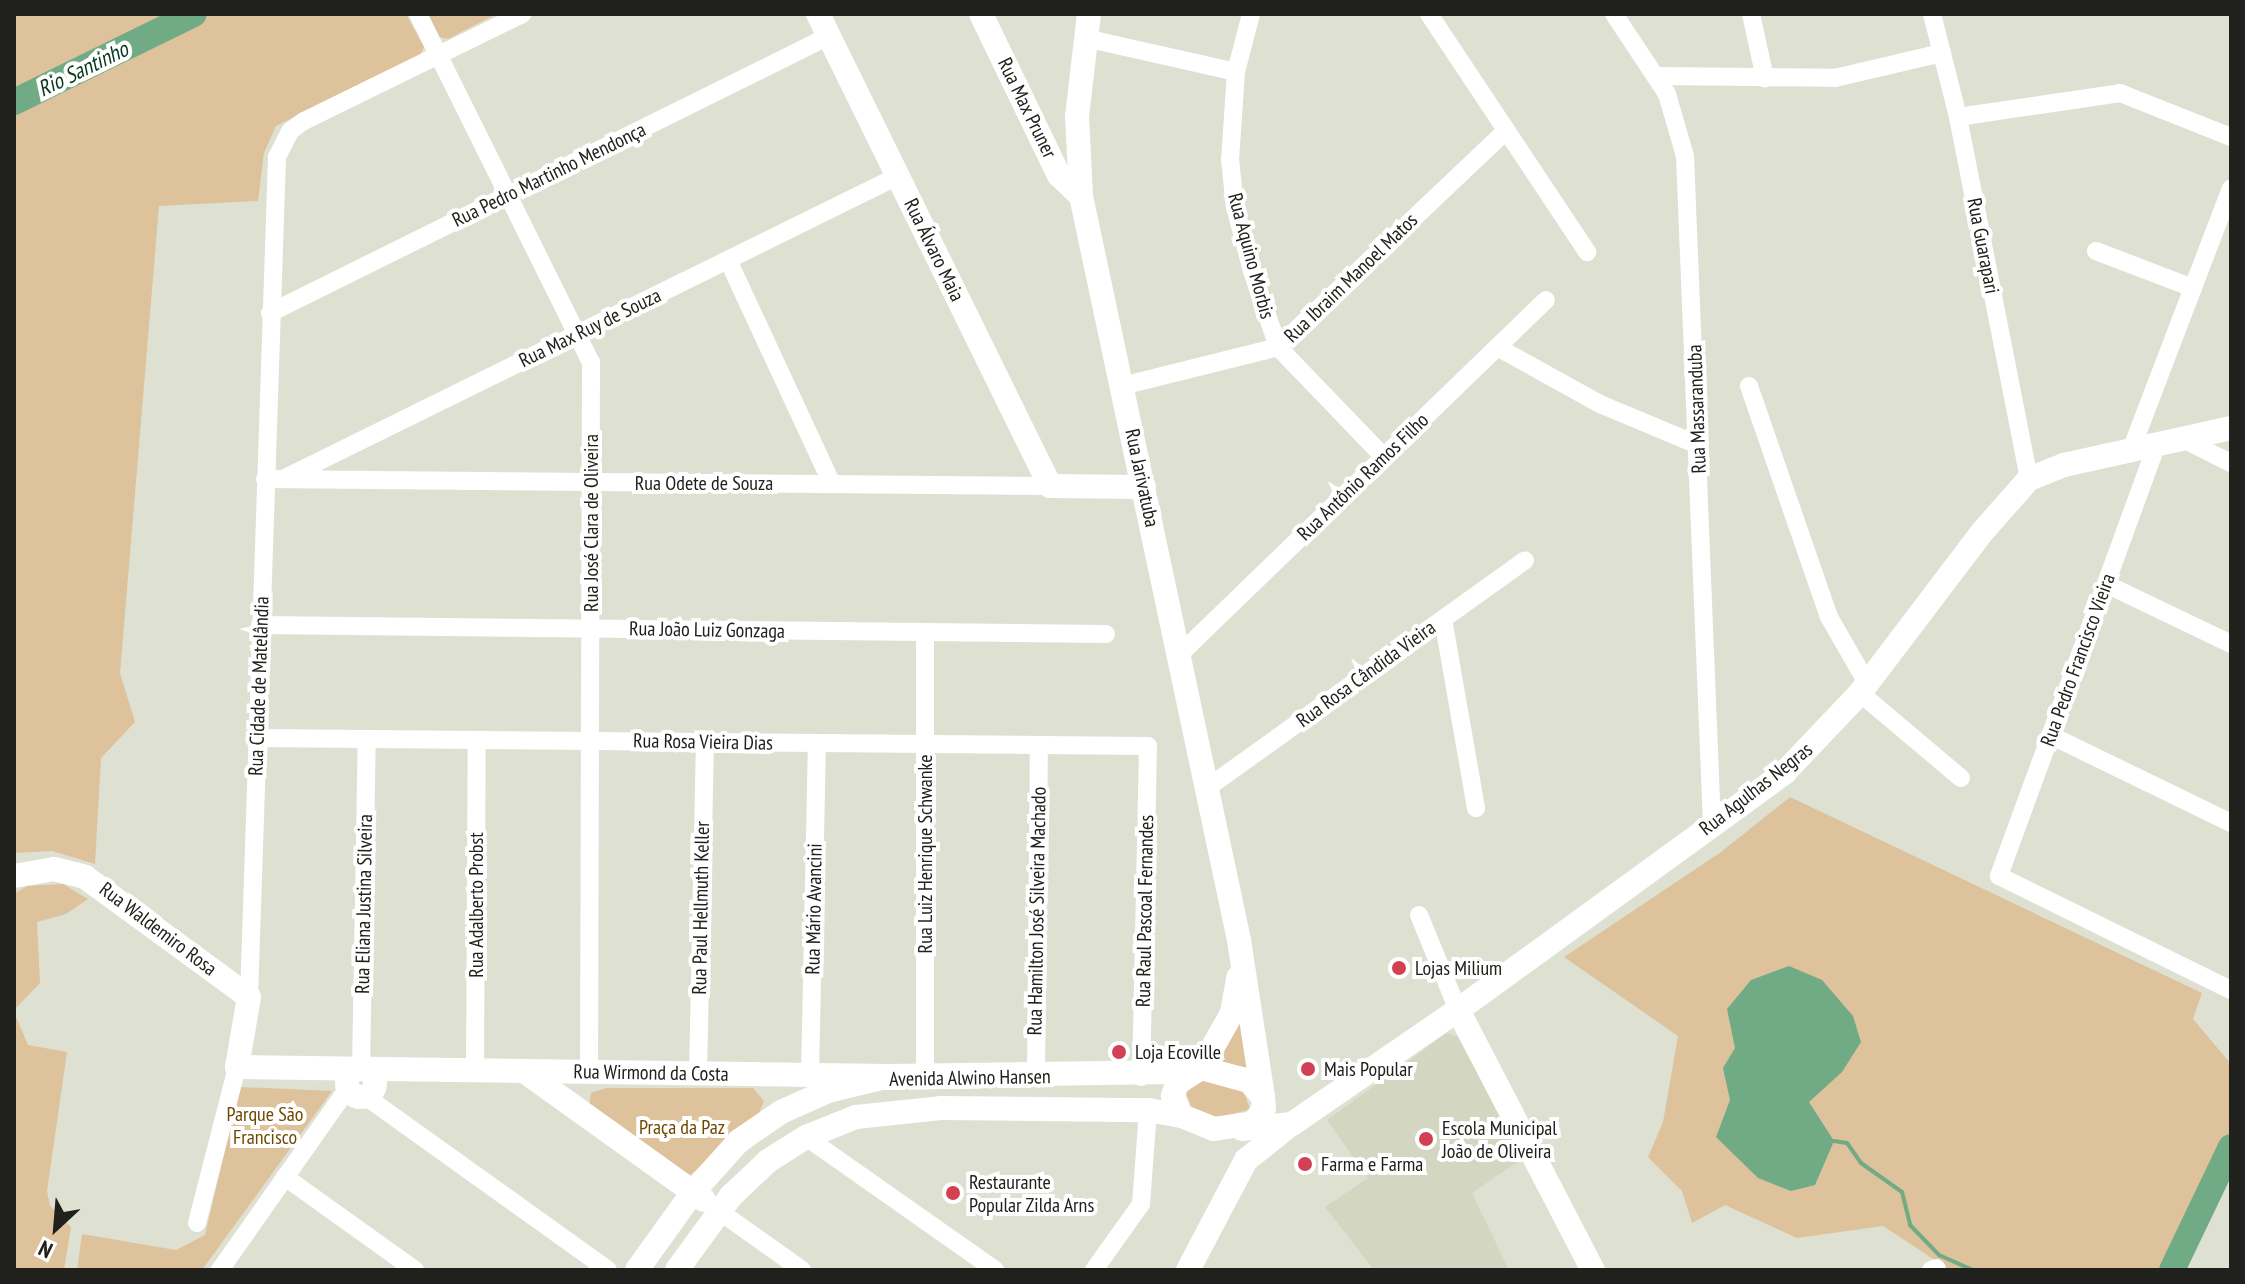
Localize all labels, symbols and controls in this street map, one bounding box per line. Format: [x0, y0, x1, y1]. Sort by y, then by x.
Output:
water label: Rio Santinho [34, 36, 132, 102]
street label: Rua Max Pruner [992, 54, 1062, 162]
street label: Rua Pedro Martinho Mendonça [448, 118, 650, 232]
street label: Rua Aquino Morbis [1223, 190, 1279, 322]
street label: Rua Álvaro Maia [899, 194, 969, 306]
street label: Rua Guarapari [1962, 196, 2004, 296]
street label: Rua Ibraim Manoel Matos [1279, 208, 1423, 348]
street label: Rua Max Ruy de Souza [515, 283, 665, 373]
street label: Rua Massaranduba [1683, 344, 1711, 474]
street label: Rua Antônio Ramos Filho [1292, 408, 1434, 546]
street label: Rua Jarivatuba [1120, 427, 1164, 529]
street label: Rua José Clara de Oliveira [579, 434, 603, 612]
street label: Rua Odete de Souza [635, 471, 773, 495]
street label: Rua Pedro Francisco Vieira [2036, 570, 2120, 750]
street label: Rua Cidade de Matelândia [244, 596, 274, 776]
street label: Rua Rosa Cândida Vieira [1292, 615, 1440, 733]
street label: Rua João Luiz Gonzaga [629, 617, 785, 643]
street label: Rua Rosa Vieira Dias [633, 729, 773, 755]
street label: Rua Agulhas Negras [1695, 737, 1817, 841]
street label: Rua Luiz Henrique Schwanke [913, 754, 937, 954]
street label: Rua Hamilton José Silveira Machado [1023, 787, 1051, 1035]
street label: Rua Eliana Justina Silveira [350, 814, 378, 994]
street label: Rua Raul Pascoal Fernandes [1131, 815, 1159, 1007]
street label: Rua Paul Hellmuth Keller [687, 821, 715, 995]
street label: Rua Adalberto Probst [464, 832, 488, 978]
street label: Rua Mário Avancini [801, 843, 827, 975]
street label: Rua Waldemiro Rosa [95, 877, 221, 981]
place label: Lojas Milium [1415, 956, 1502, 980]
marker: Lojas Milium [1390, 959, 1408, 977]
place label: Loja Ecoville [1135, 1040, 1221, 1064]
marker: Loja Ecoville [1110, 1043, 1128, 1061]
place label: Mais Popular [1324, 1057, 1413, 1081]
street label: Rua Wirmond da Costa [573, 1060, 729, 1086]
marker: Mais Popular [1299, 1060, 1317, 1078]
street label: Avenida Alwino Hansen [889, 1065, 1051, 1091]
park label: Parque São Francisco [227, 1102, 303, 1149]
park label: Praça da Paz [639, 1115, 725, 1139]
place label: Escola Municipal João de Oliveira [1442, 1116, 1557, 1163]
marker: Escola Municipal João de Oliveira [1417, 1130, 1435, 1148]
place label: Farma e Farma [1321, 1152, 1423, 1176]
marker: Farma e Farma [1296, 1155, 1314, 1173]
place label: Restaurante Popular Zilda Arns [969, 1170, 1095, 1217]
marker: Restaurante Popular Zilda Arns [944, 1184, 962, 1202]
north arrow [16, 1188, 96, 1268]
text: N [34, 1234, 57, 1265]

